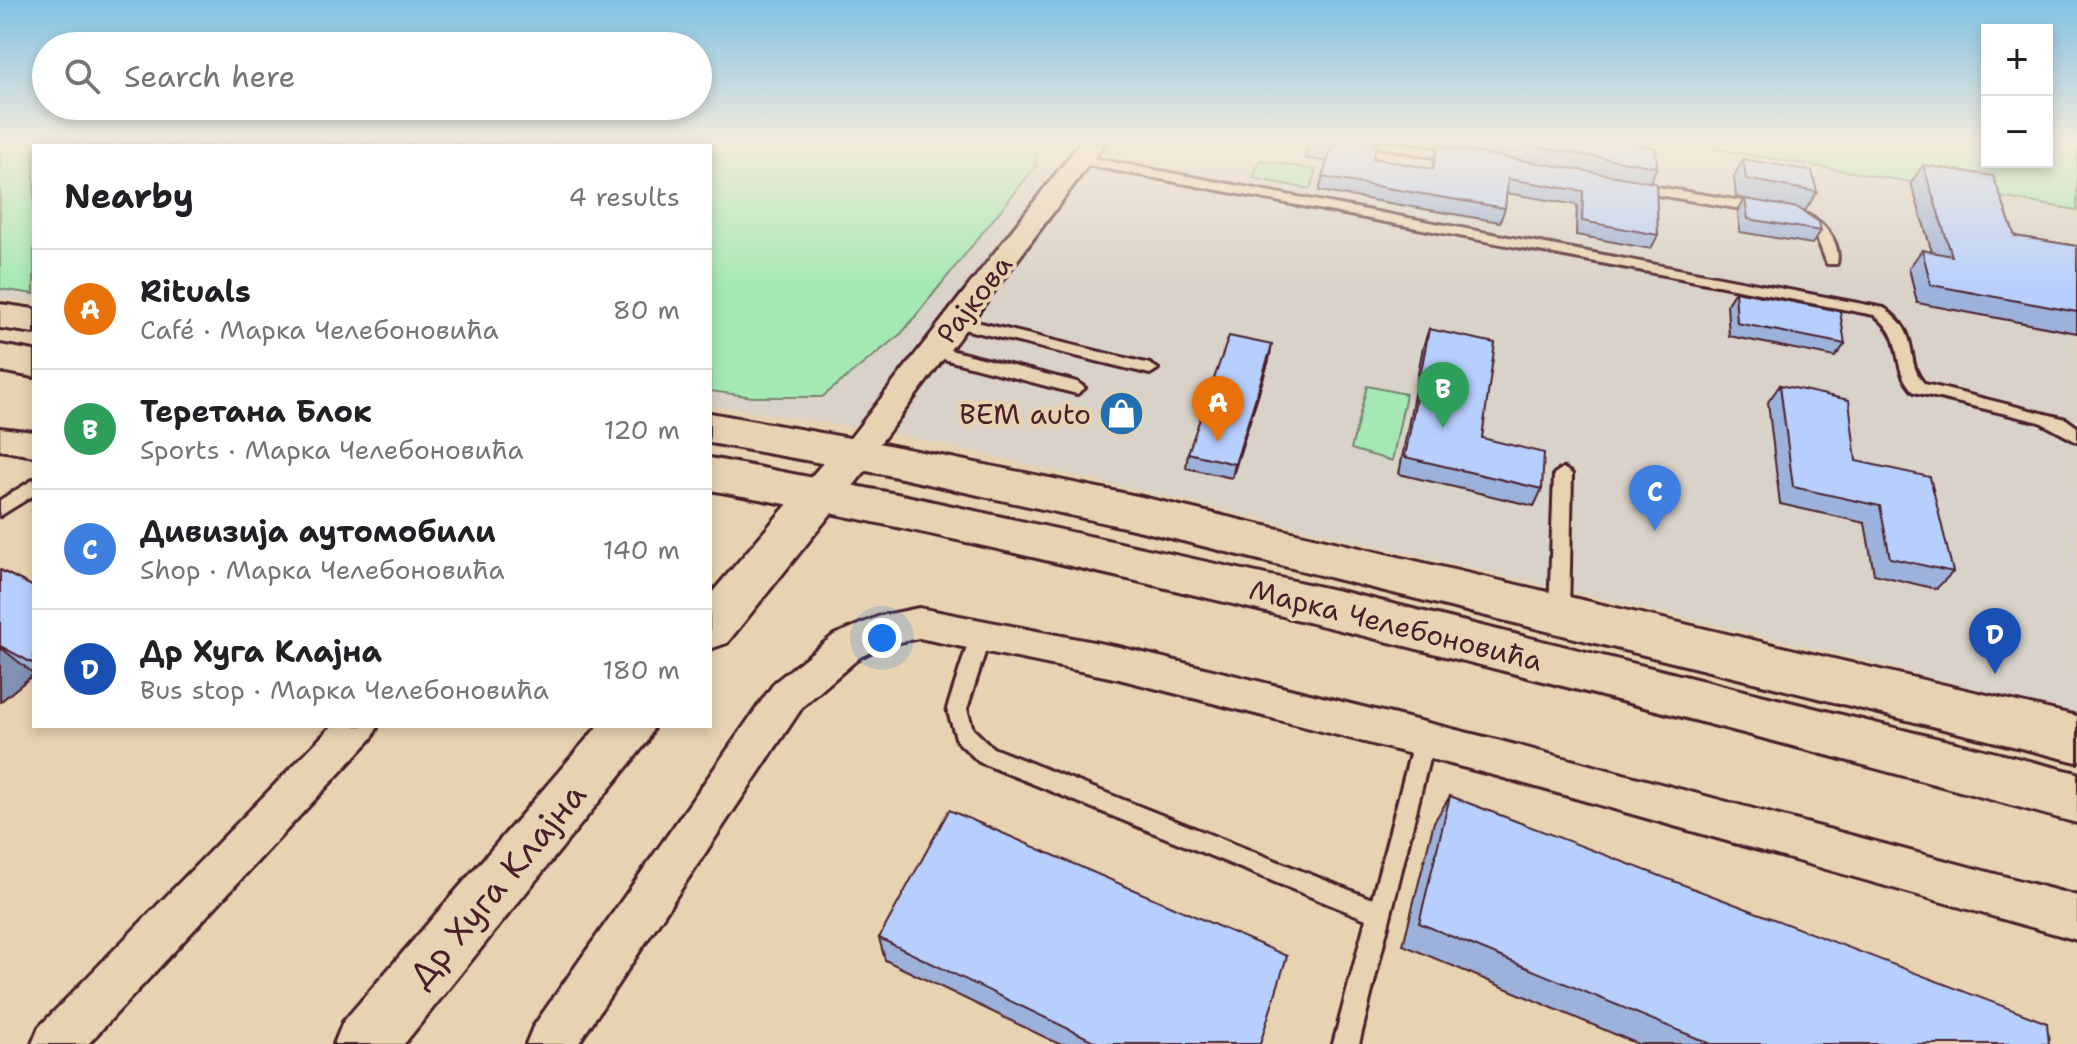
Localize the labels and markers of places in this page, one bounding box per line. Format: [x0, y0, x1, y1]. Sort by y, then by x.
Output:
pin: B [1417, 362, 1469, 428]
pin: A [1192, 376, 1244, 442]
shop icon: BEM auto [1098, 390, 1146, 438]
place label: BEM auto [959, 395, 1091, 433]
pin: C [1629, 465, 1681, 531]
pin: D [1969, 608, 2021, 674]

